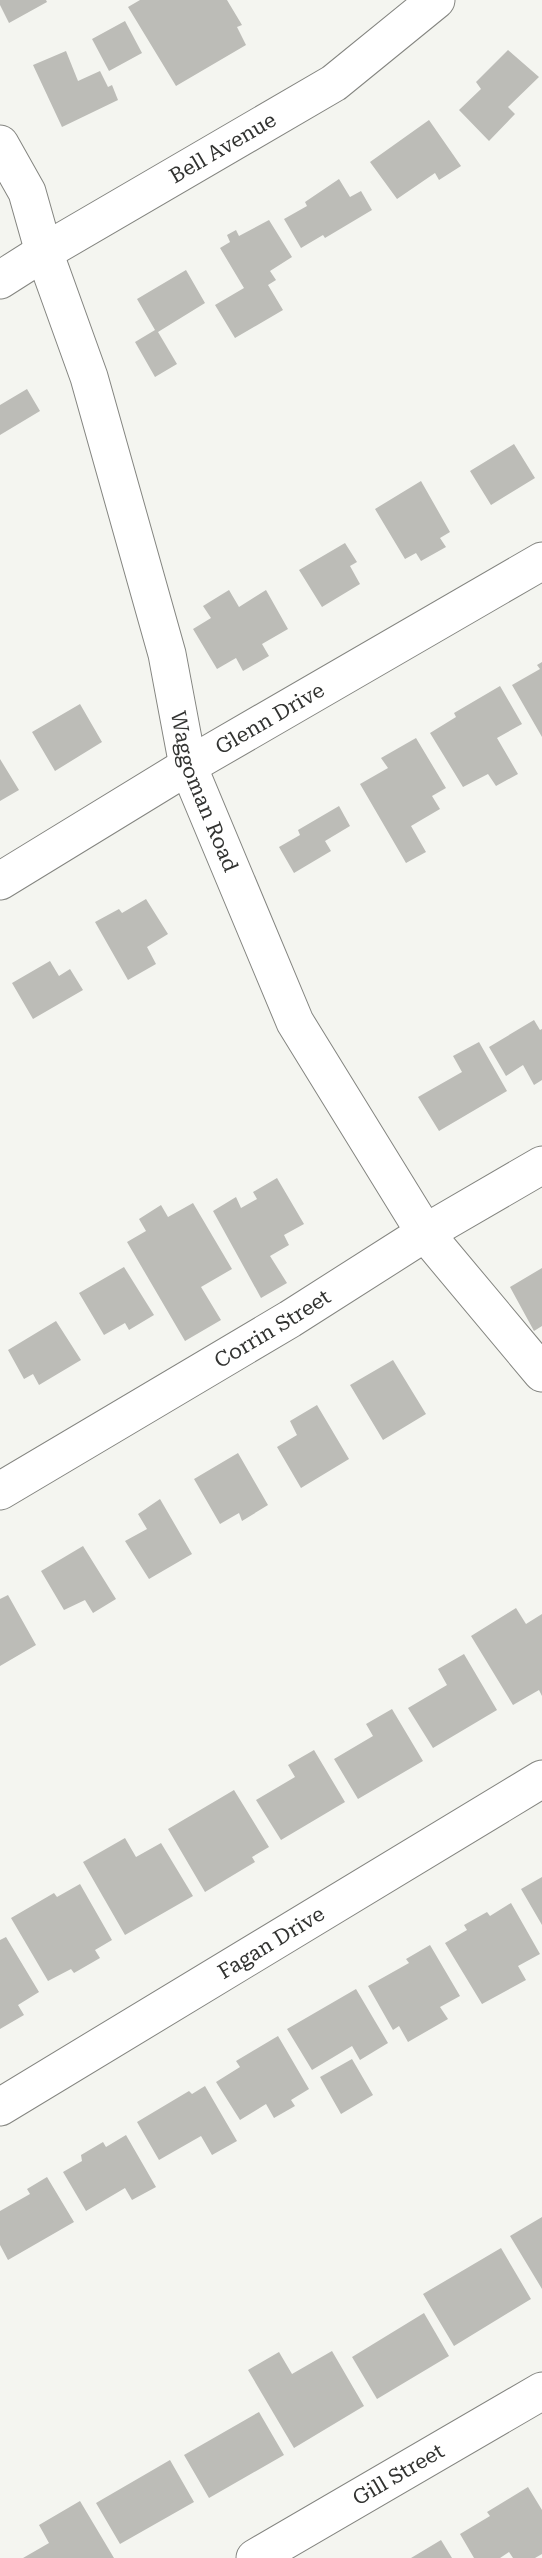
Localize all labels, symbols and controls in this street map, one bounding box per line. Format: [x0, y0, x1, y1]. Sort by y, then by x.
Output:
street label: Bell Avenue [165, 107, 280, 188]
street label: Glenn Drive [211, 678, 328, 759]
street label: Waggoman Road [166, 709, 243, 876]
street label: Corrin Street [210, 1284, 335, 1373]
street label: Fagan Drive [214, 1902, 329, 1984]
street label: Gill Street [349, 2439, 449, 2510]

